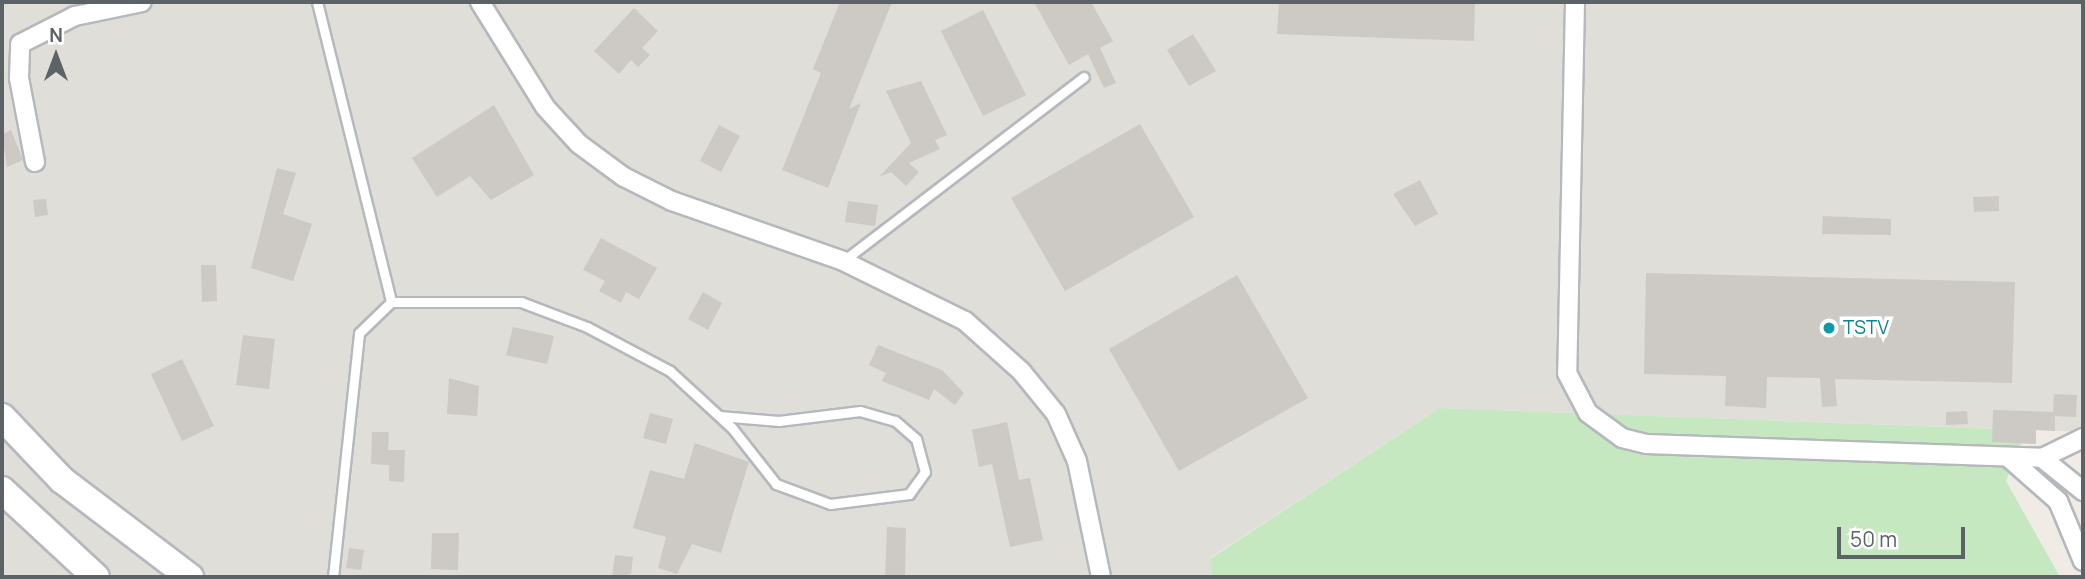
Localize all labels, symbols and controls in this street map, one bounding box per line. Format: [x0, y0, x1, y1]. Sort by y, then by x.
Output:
north arrow [21, 21, 91, 91]
text: N [49, 22, 63, 48]
place label: TSTV [1843, 317, 1889, 339]
marker: TSTV [1821, 320, 1837, 336]
scale bar [1840, 512, 1968, 556]
text: 50 m [1850, 525, 1897, 553]

